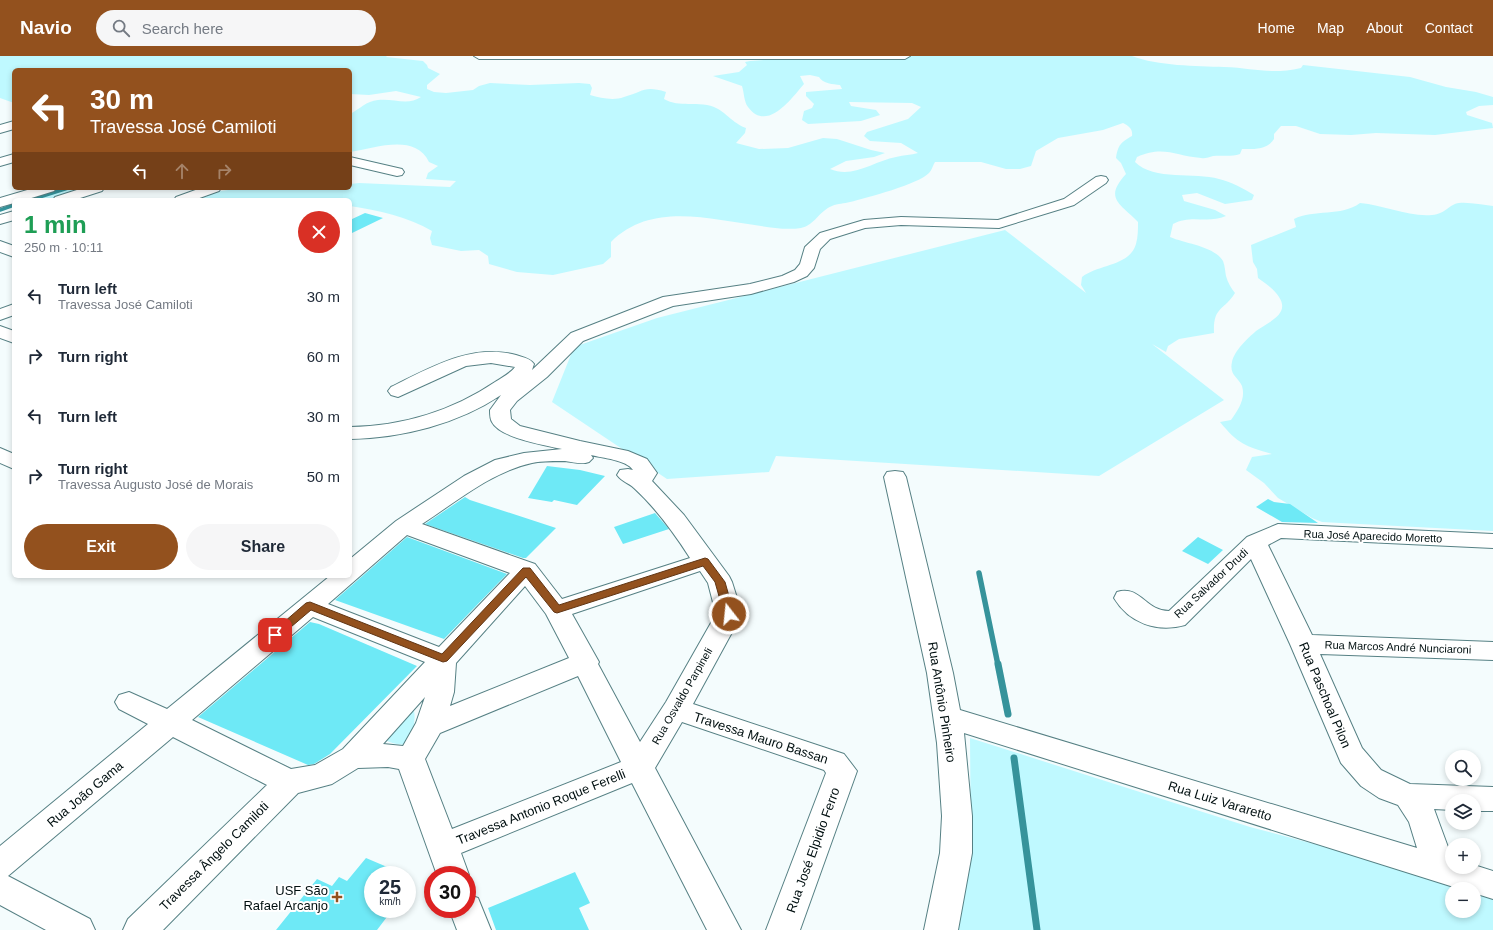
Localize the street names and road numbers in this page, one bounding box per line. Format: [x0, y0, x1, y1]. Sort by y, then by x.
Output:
street label: Rua José Aparecido Moretto [1303, 528, 1443, 544]
street label: Rua Salvador Drudi [1172, 546, 1250, 620]
street label: Rua Marcos André Nunciaroni [1324, 638, 1472, 656]
street label: Rua Paschoal Pilon [1296, 640, 1354, 750]
street label: Rua Antônio Pinheiro [925, 641, 959, 763]
street label: Rua Osvaldo Parpineli [649, 646, 715, 746]
street label: Travessa Mauro Bassan [692, 709, 830, 767]
street label: Rua João Gama [44, 757, 127, 830]
street label: Travessa Antonio Roque Ferelli [454, 766, 628, 848]
street label: Rua Luiz Vararetto [1166, 778, 1274, 824]
street label: Rua José Elpidio Ferro [783, 785, 843, 915]
street label: Travessa Ângelo Camiloti [156, 798, 272, 914]

